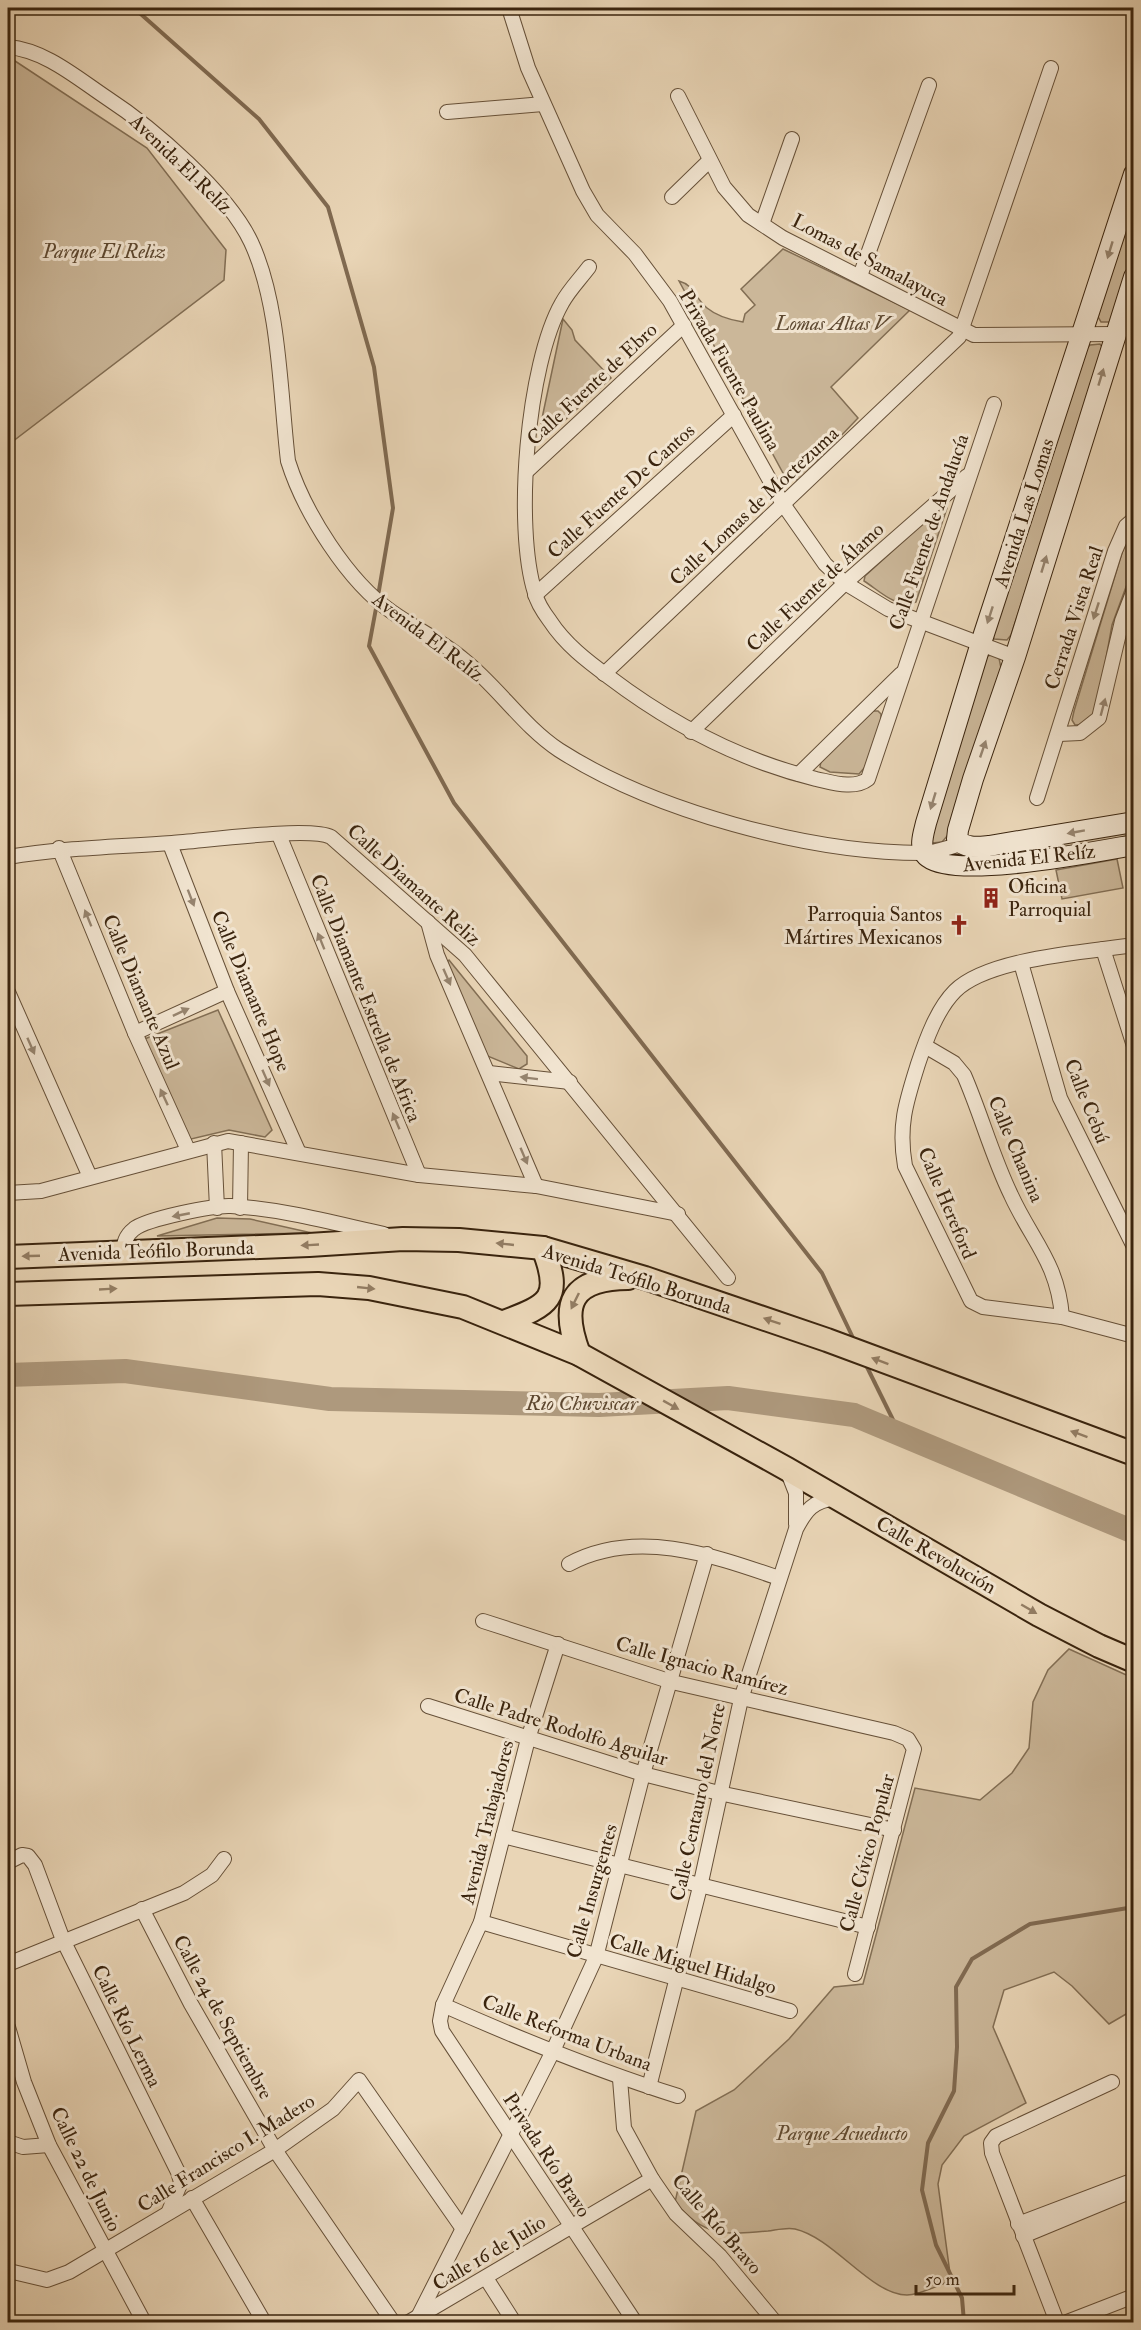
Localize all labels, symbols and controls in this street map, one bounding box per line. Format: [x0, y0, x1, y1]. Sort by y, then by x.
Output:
street label: Avenida El Relíz [124, 108, 238, 219]
street label: Lomas de Samalayuca [788, 208, 953, 312]
park label: Parque El Reliz [41, 239, 166, 264]
one-way arrow [1105, 241, 1114, 259]
street label: Privada Fuente Paulina [674, 285, 787, 456]
park label: Lomas Altas V [774, 311, 894, 336]
street label: Calle Fuente de Ebro [522, 317, 662, 451]
one-way arrow [1097, 368, 1106, 386]
street label: Calle Fuente De Cantos [542, 418, 700, 564]
street label: Calle Lomas de Moctezuma [664, 421, 844, 591]
street label: Calle Fuente de Andalucía [884, 430, 975, 633]
street label: Avenida Las Lomas [988, 435, 1060, 592]
street label: Calle Fuente de Álamo [740, 516, 889, 657]
street label: Cerrada Vista Real [1039, 543, 1109, 693]
one-way arrow [1039, 555, 1049, 573]
street label: Avenida El Relíz [366, 586, 489, 687]
one-way arrow [1091, 602, 1100, 620]
one-way arrow [985, 606, 995, 624]
one-way arrow [1098, 698, 1108, 716]
one-way arrow [978, 740, 988, 758]
one-way arrow [928, 792, 937, 810]
street label: Calle Diamante Reliz [342, 818, 486, 952]
one-way arrow [1066, 828, 1085, 837]
street label: Avenida El Relíz [960, 839, 1097, 877]
street label: Calle Diamante Estrella de Africa [305, 870, 428, 1126]
place label: Oficina Parroquial [1008, 874, 1091, 922]
building icon: Oficina Parroquial [979, 886, 1003, 910]
one-way arrow [187, 889, 196, 907]
place label: Parroquia Santos Mártires Mexicanos [784, 902, 942, 950]
street label: Calle Diamante Hope [205, 907, 296, 1076]
one-way arrow [83, 908, 93, 926]
street label: Calle Diamante Azul [97, 911, 185, 1073]
church icon: Parroquia Santos Mártires Mexicanos [947, 913, 971, 937]
one-way arrow [316, 932, 325, 950]
one-way arrow [442, 969, 452, 987]
one-way arrow [173, 1007, 191, 1017]
one-way arrow [27, 1037, 36, 1054]
street label: Calle Cebú [1059, 1055, 1115, 1147]
one-way arrow [262, 1069, 271, 1087]
one-way arrow [520, 1073, 539, 1083]
one-way arrow [159, 1088, 169, 1106]
street label: Calle Chanina [982, 1092, 1050, 1207]
one-way arrow [391, 1112, 400, 1130]
street label: Calle Hereford [912, 1143, 982, 1263]
one-way arrow [519, 1148, 529, 1166]
one-way arrow [171, 1211, 190, 1220]
street label: Avenida Teófilo Borunda [57, 1235, 255, 1267]
street label: Avenida Teófilo Borunda [539, 1238, 735, 1320]
one-way arrow [495, 1239, 514, 1249]
one-way arrow [301, 1240, 320, 1250]
one-way arrow [22, 1251, 41, 1261]
one-way arrow [356, 1284, 375, 1293]
one-way arrow [98, 1285, 117, 1294]
one-way arrow [571, 1292, 581, 1310]
one-way arrow [763, 1316, 781, 1326]
one-way arrow [871, 1355, 889, 1365]
water label: Rio Chuviscar [525, 1390, 639, 1417]
one-way arrow [663, 1400, 680, 1410]
one-way arrow [1069, 1429, 1087, 1439]
street label: Calle Revolución [871, 1511, 1001, 1599]
one-way arrow [1021, 1604, 1038, 1614]
street label: Calle Ignacio Ramírez [613, 1631, 791, 1701]
street label: Calle Padre Rodolfo Aguilar [451, 1683, 672, 1772]
street label: Calle Centauro del Norte [665, 1701, 731, 1903]
street label: Avenida Trabajadores [454, 1737, 520, 1908]
street label: Calle Cívico Popular [834, 1771, 901, 1935]
street label: Calle Insurgentes [561, 1821, 623, 1961]
street label: Calle Miguel Hidalgo [607, 1928, 779, 2000]
street label: Calle 24 de Septiembre [167, 1931, 278, 2104]
street label: Calle Río Lerma [87, 1961, 168, 2092]
street label: Calle Reforma Urbana [479, 1989, 656, 2077]
street label: Calle Francisco I. Madero [133, 2088, 319, 2218]
street label: Privada Río Bravo [498, 2088, 596, 2222]
street label: Calle 22 de Junio [45, 2103, 127, 2235]
park label: Parque Acueducto [775, 2121, 908, 2146]
street label: Calle Río Bravo [666, 2168, 768, 2280]
street label: Calle 16 de Julio [428, 2210, 550, 2296]
scale bar [916, 2258, 1014, 2296]
text: 50 m [925, 2268, 960, 2291]

